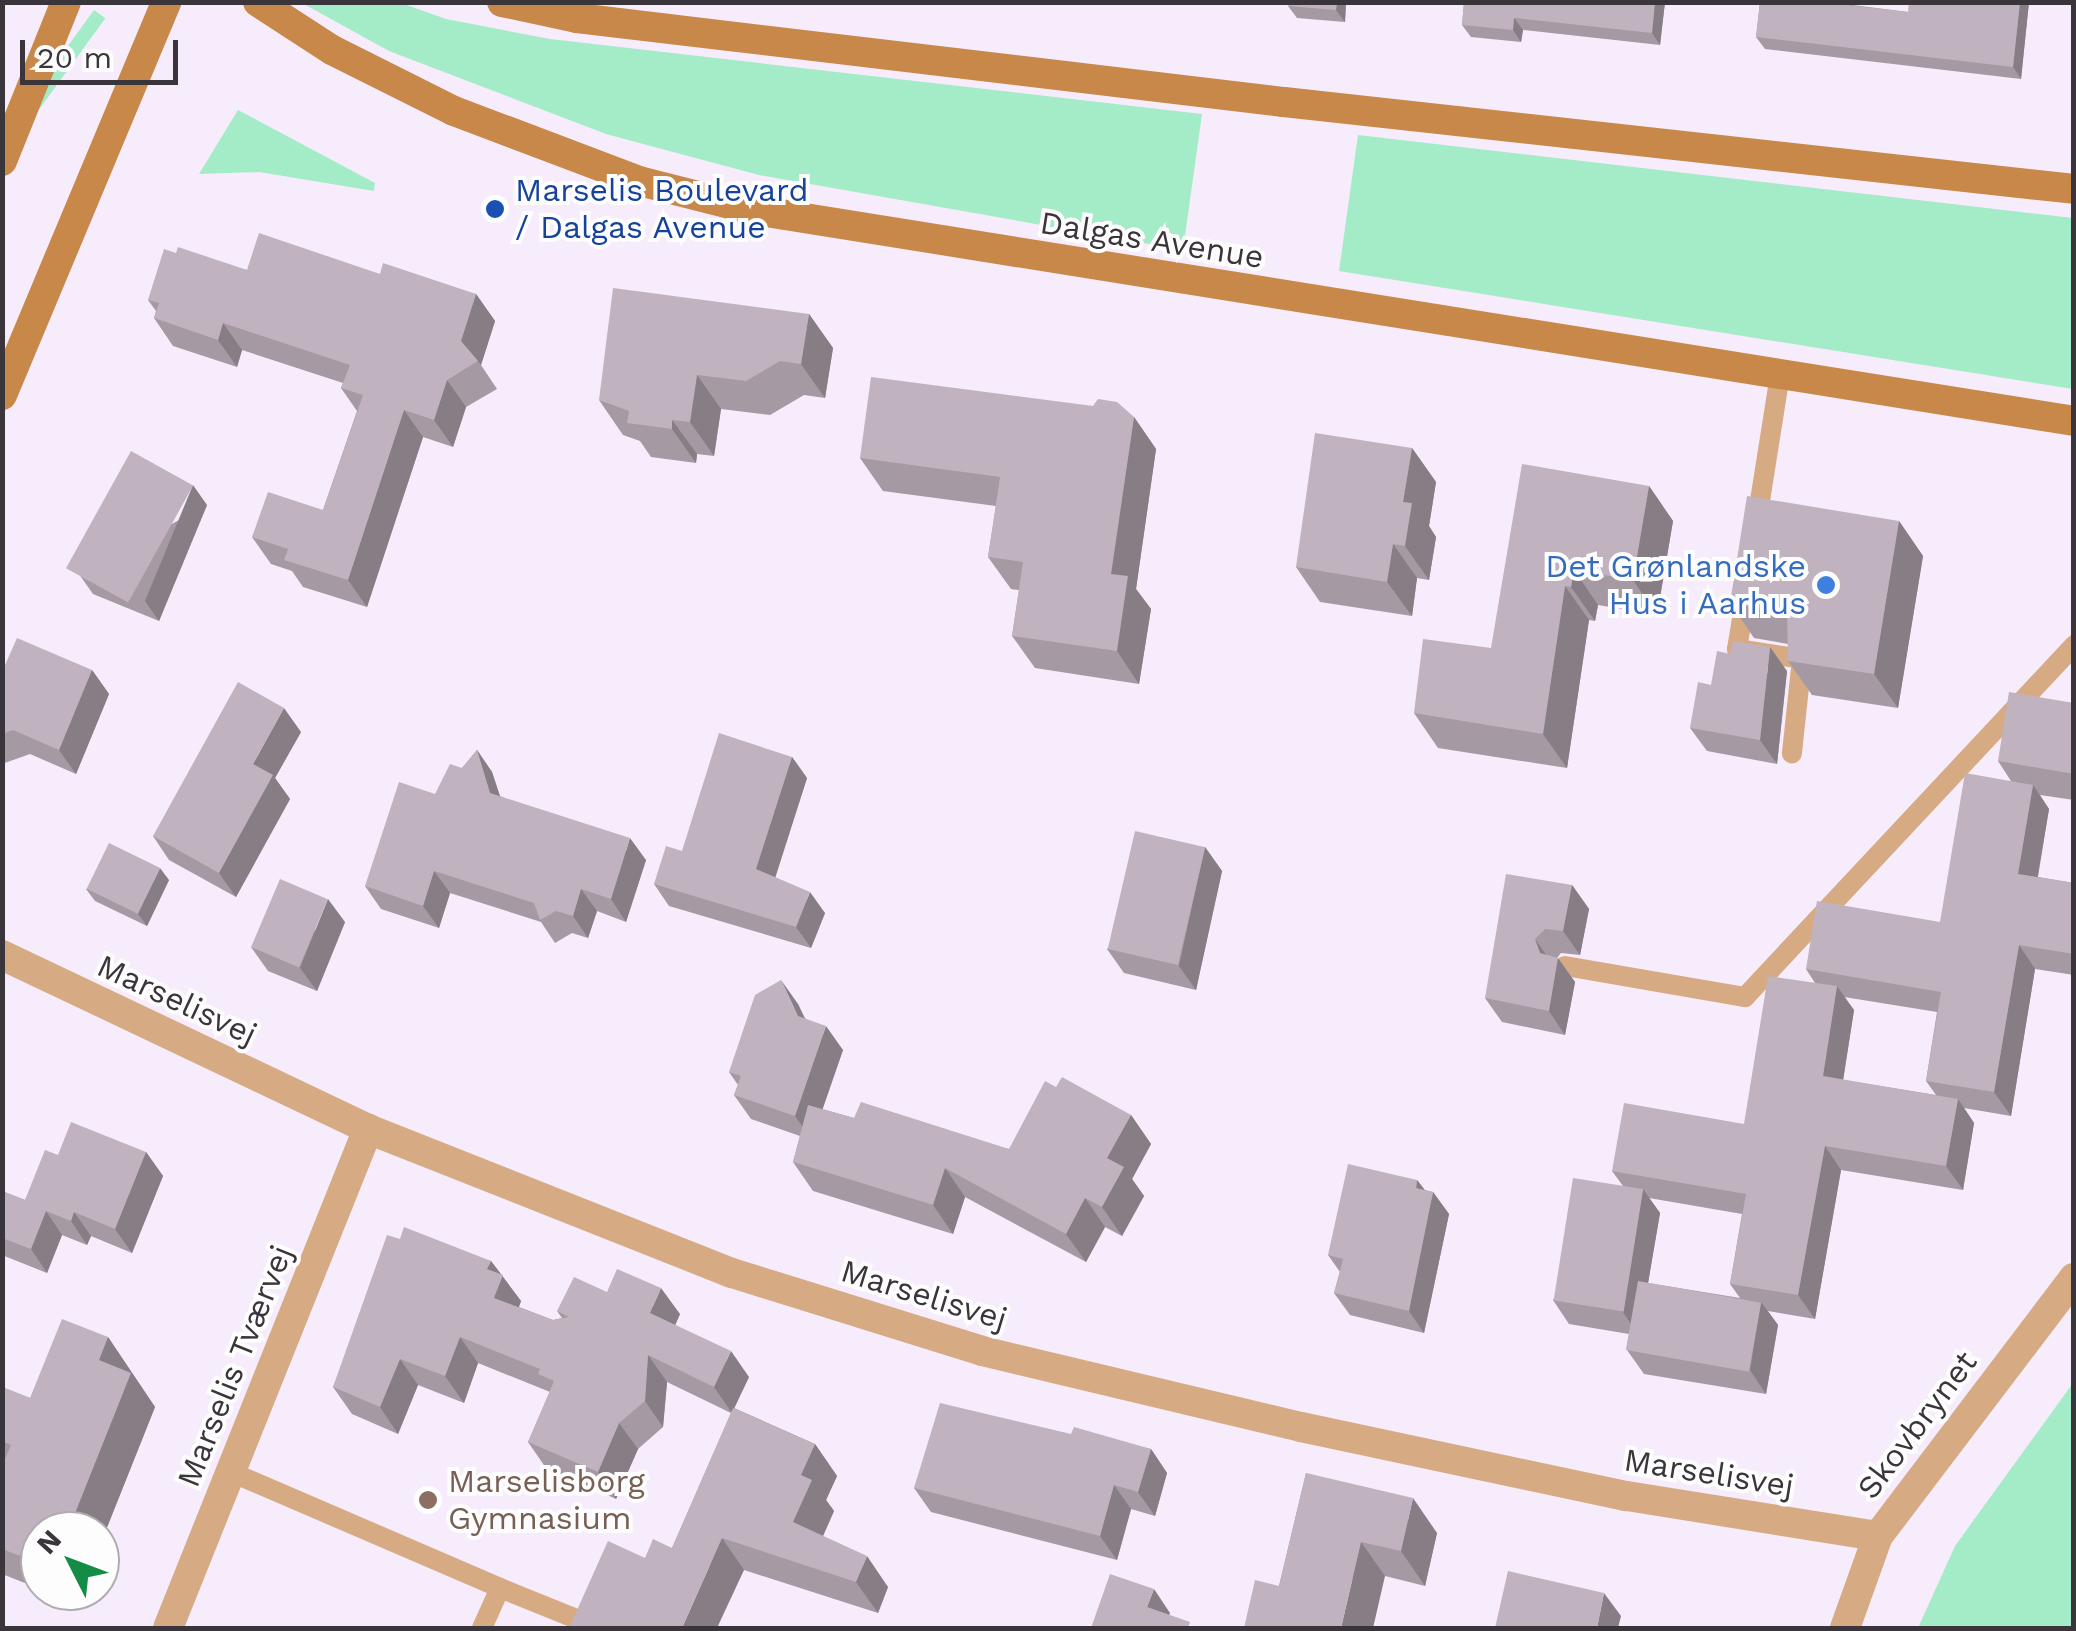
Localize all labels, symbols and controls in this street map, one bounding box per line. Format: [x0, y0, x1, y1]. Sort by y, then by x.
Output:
scale bar [25, 20, 182, 82]
text: 20 m [37, 40, 112, 75]
place label: Marselis Boulevard / Dalgas Avenue [515, 172, 809, 247]
marker: Marselis Boulevard / Dalgas Avenue [484, 198, 506, 220]
street label: Dalgas Avenue [1037, 203, 1267, 277]
place label: Det Grønlandske Hus i Aarhus [1545, 548, 1806, 623]
marker: Det Grønlandske Hus i Aarhus [1815, 574, 1837, 596]
street label: Marselisvej [91, 946, 263, 1054]
street label: Marselis Tværvej [169, 1239, 301, 1493]
street label: Marselisvej [836, 1252, 1012, 1338]
street label: Skovbrynet [1849, 1344, 1985, 1506]
street label: Marselisvej [1621, 1441, 1797, 1505]
place label: Marselisborg Gymnasium [448, 1463, 645, 1538]
marker: Marselisborg Gymnasium [417, 1489, 439, 1511]
north arrow [20, 1511, 120, 1611]
text: N [30, 1523, 68, 1561]

